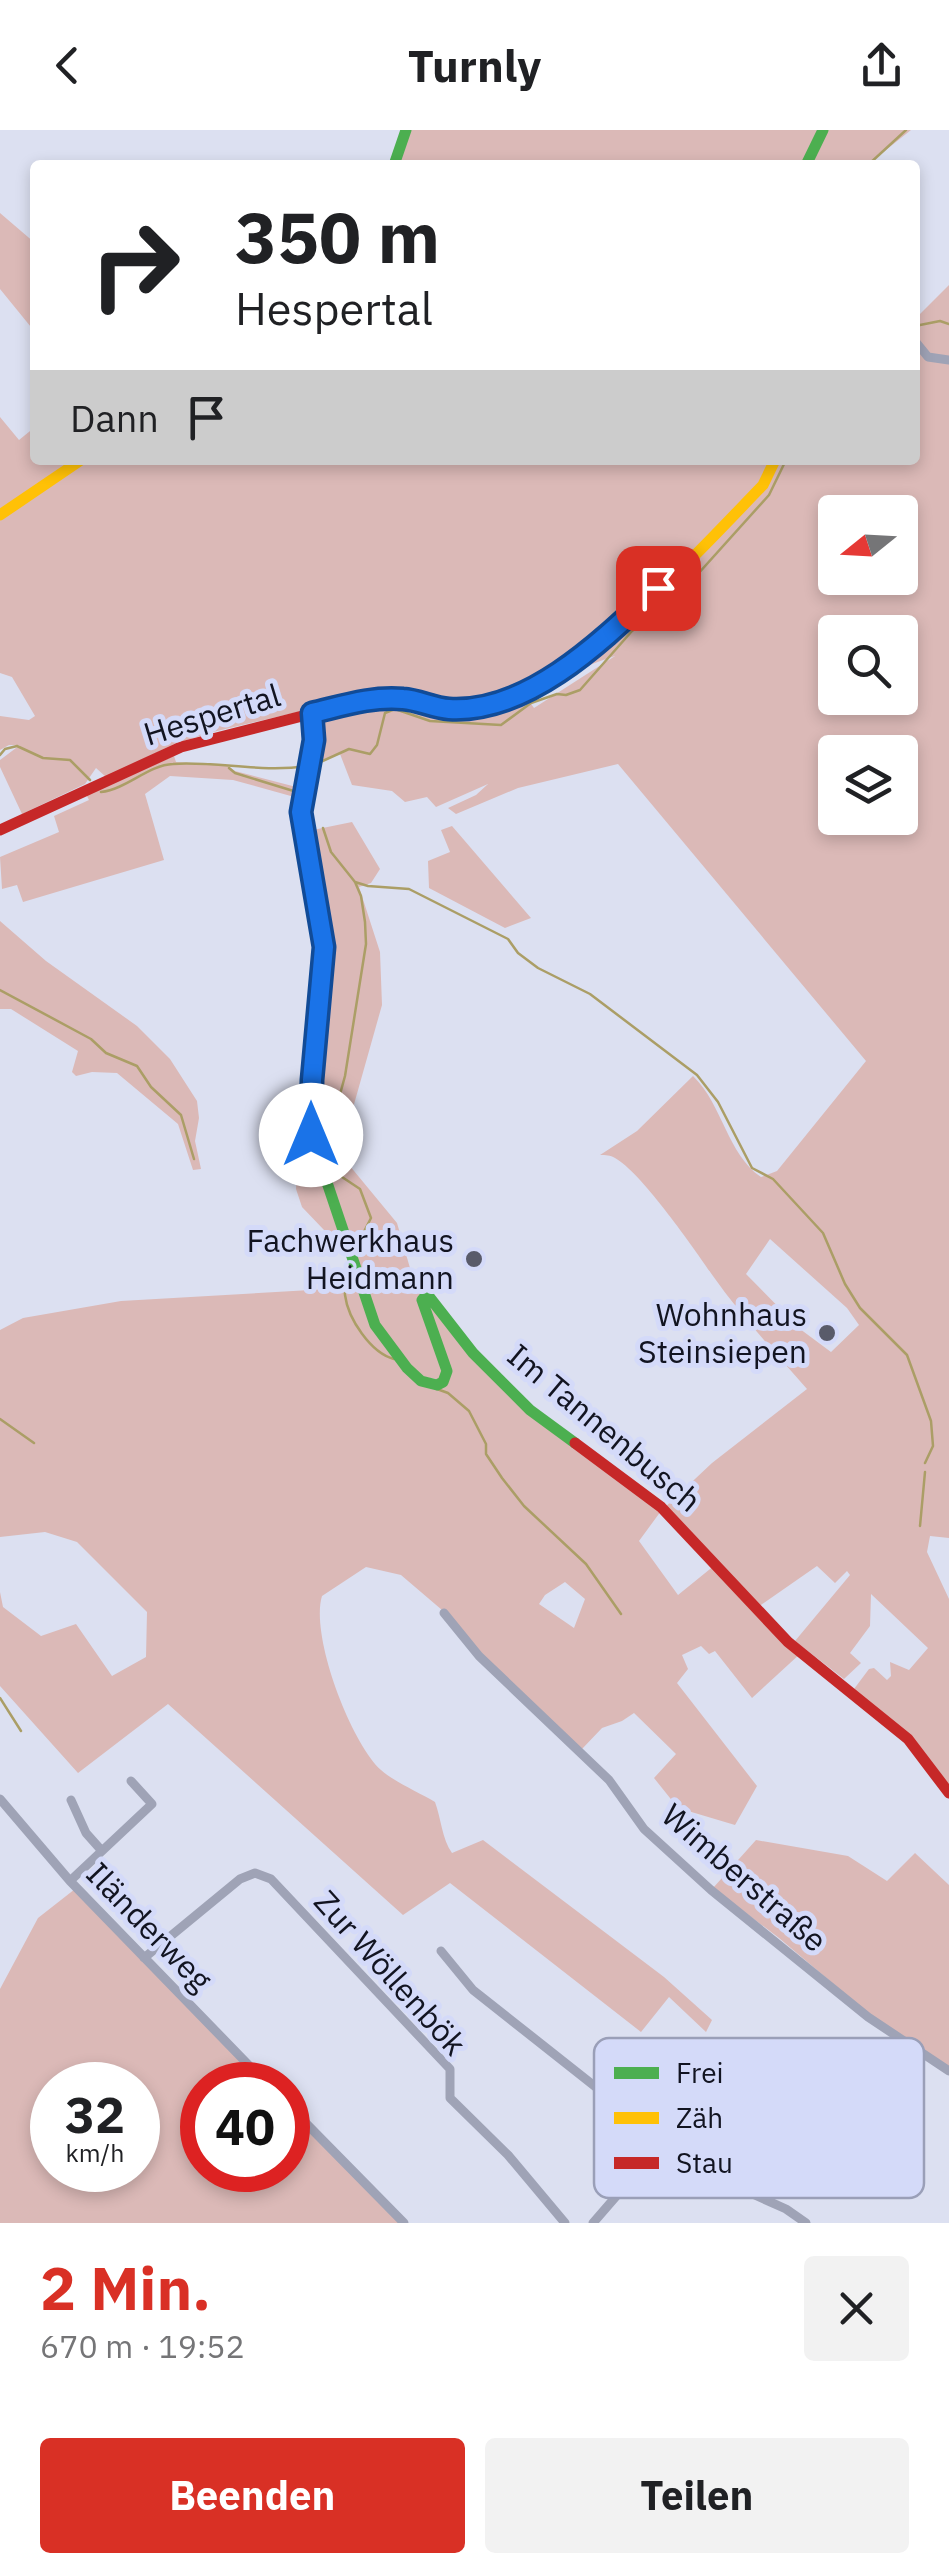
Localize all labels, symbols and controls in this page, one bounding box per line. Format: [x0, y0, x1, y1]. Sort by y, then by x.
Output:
text: Turnly [408, 36, 541, 94]
icon: back [40, 38, 95, 93]
icon: share [854, 38, 909, 93]
text: 350 m [235, 191, 440, 282]
icon: right [70, 200, 200, 330]
text: Hespertal [235, 279, 433, 337]
icon: arrive [179, 390, 234, 445]
text: Dann [70, 393, 159, 442]
north arrow [818, 495, 918, 595]
map controls [818, 495, 918, 835]
pin [616, 546, 701, 631]
icon: arrive [631, 561, 686, 616]
button: search [818, 615, 918, 715]
street label: Hespertal [138, 673, 285, 755]
button: layers [818, 735, 918, 835]
position arrow [259, 1083, 363, 1187]
place label: Fachwerkhaus Heidmann [247, 1219, 454, 1298]
marker: Fachwerkhaus Heidmann [463, 1248, 485, 1270]
place label: Wohnhaus Steinsiepen [638, 1293, 807, 1372]
marker: Wohnhaus Steinsiepen [816, 1322, 838, 1344]
street label: Im Tannenbusch [499, 1334, 710, 1521]
street label: Wimberstraße [653, 1794, 836, 1961]
street label: Iländerweg [78, 1853, 222, 2000]
street label: Zur Wöllenbök [305, 1881, 476, 2064]
legend [594, 2038, 924, 2198]
text: Frei [676, 2054, 724, 2091]
speed limit sign: 40 [180, 2062, 310, 2192]
text: 32 [65, 2082, 125, 2147]
text: Zäh [676, 2099, 723, 2136]
text: km/h [66, 2136, 124, 2169]
text: Stau [676, 2144, 733, 2181]
text: 2 Min. [40, 2248, 211, 2327]
button: close [804, 2256, 909, 2361]
text: 670 m · 19:52 [40, 2325, 245, 2367]
button: Beenden [40, 2438, 465, 2553]
button: Teilen [485, 2438, 909, 2553]

